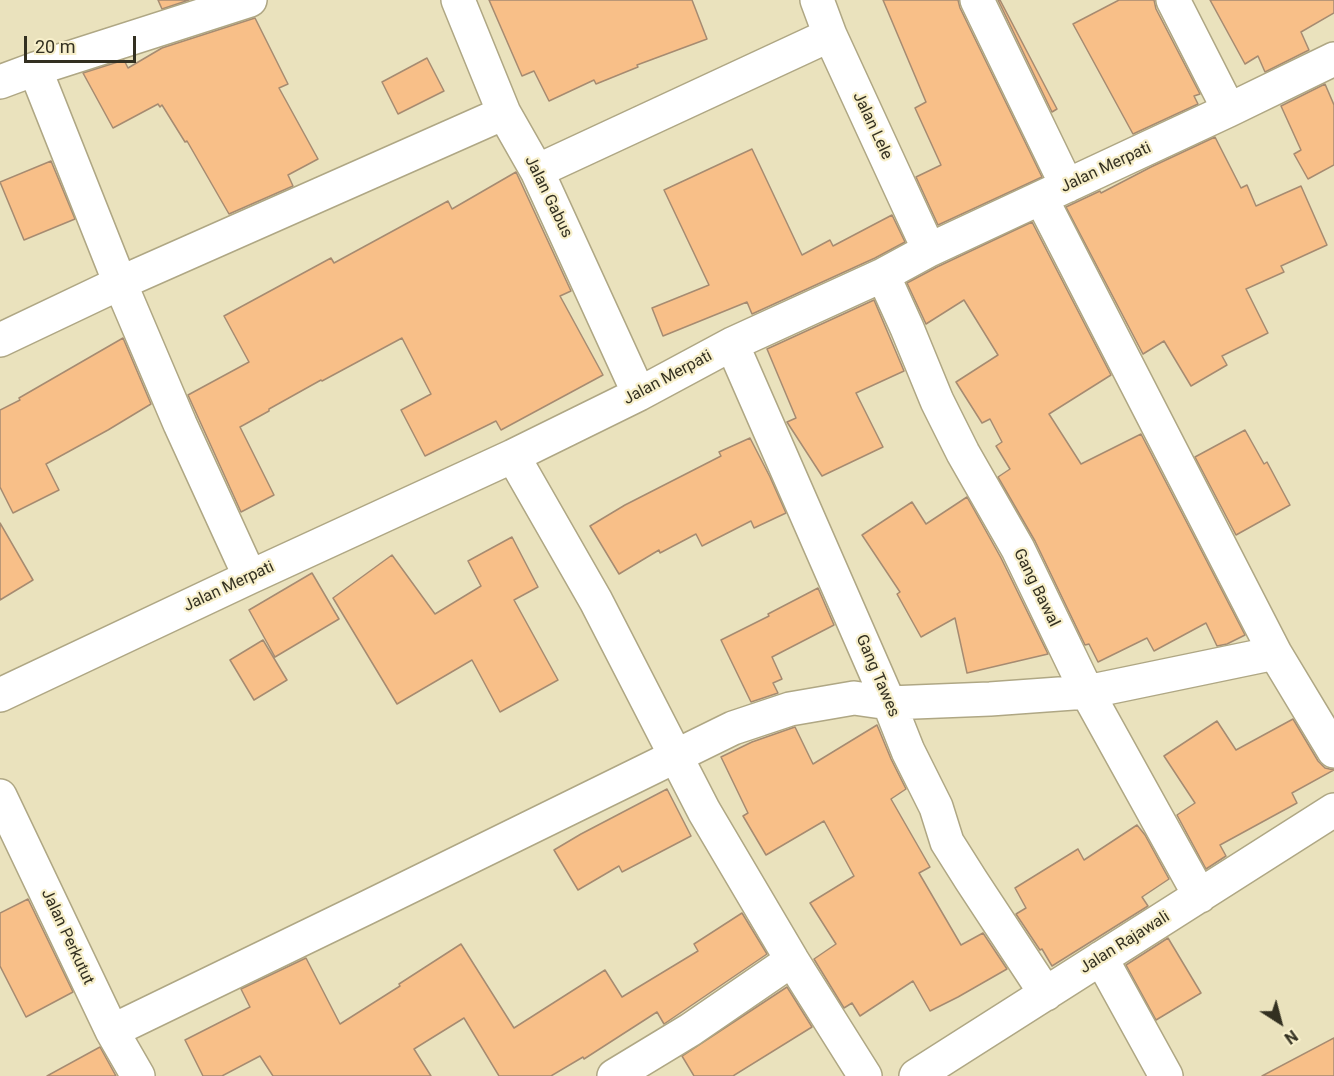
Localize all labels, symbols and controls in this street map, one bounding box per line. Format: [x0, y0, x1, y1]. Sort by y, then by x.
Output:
scale bar [27, 24, 140, 62]
text: 20 m [35, 36, 75, 57]
street label: Jalan Lele [848, 89, 896, 163]
street label: Jalan Merpati [1058, 139, 1154, 197]
street label: Jalan Gabus [520, 153, 576, 241]
street label: Jalan Merpati [620, 347, 716, 409]
street label: Gang Bawal [1009, 546, 1063, 630]
street label: Jalan Merpati [181, 558, 277, 616]
street label: Gang Tawes [851, 632, 903, 720]
street label: Jalan Perkutut [37, 886, 97, 988]
street label: Jalan Rajawali [1076, 908, 1174, 978]
north arrow [1250, 992, 1310, 1052]
text: N [1281, 1026, 1301, 1048]

